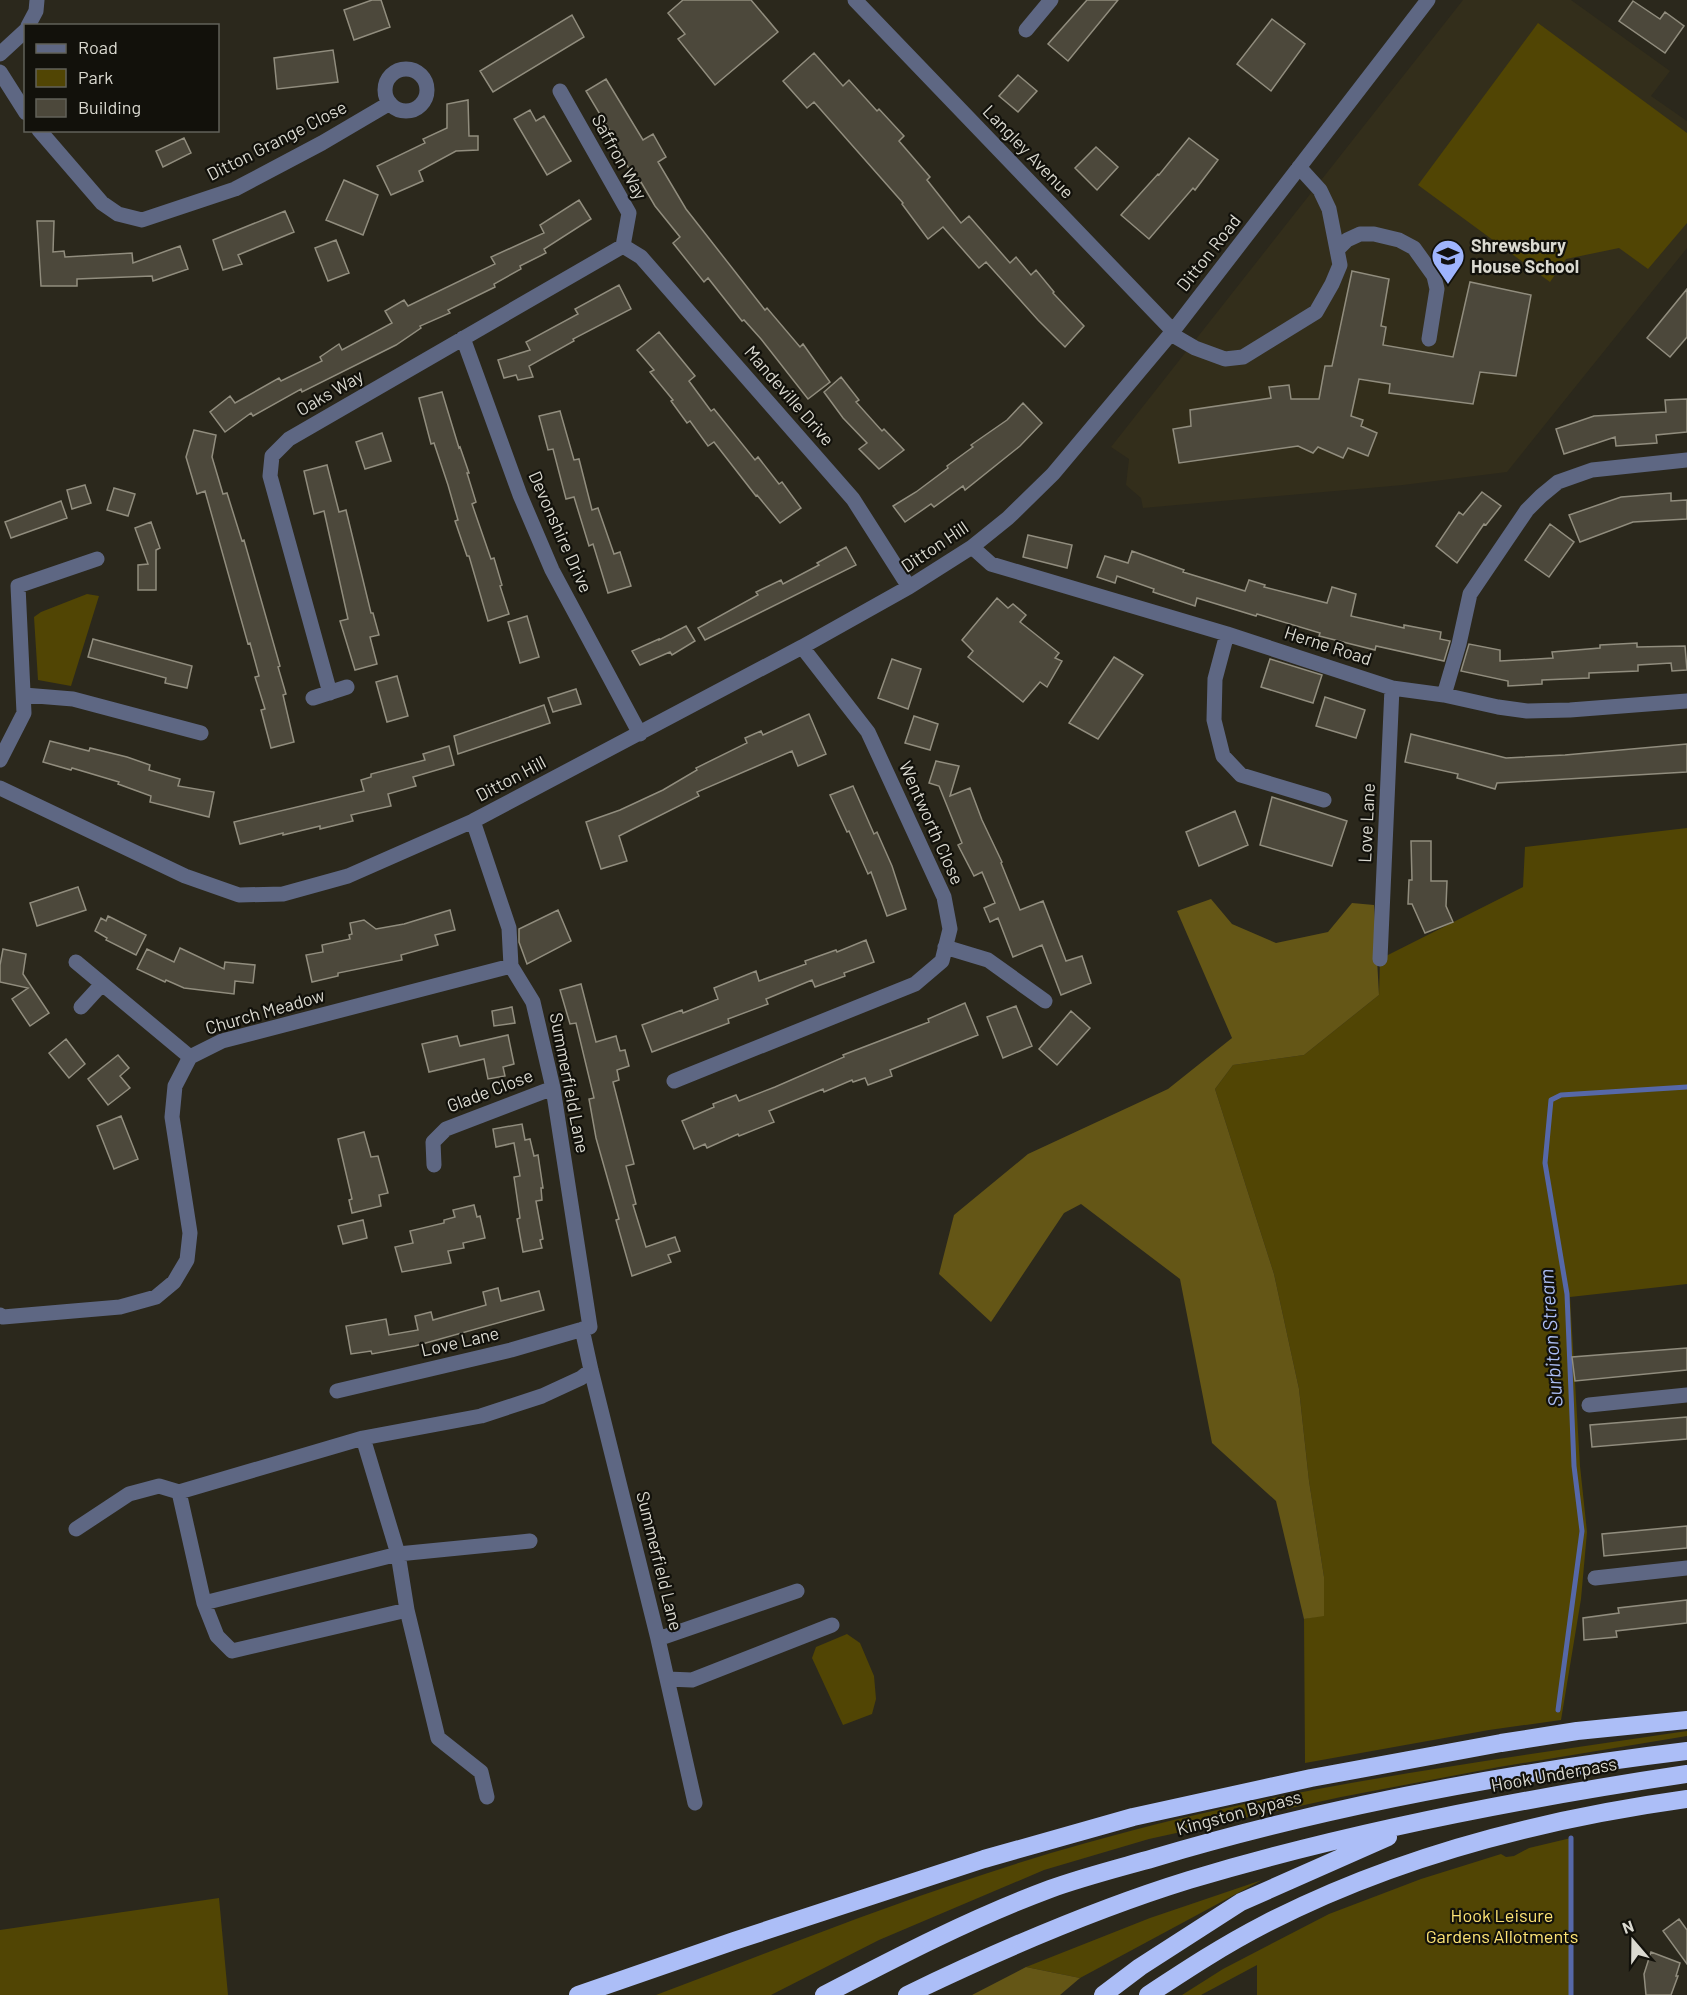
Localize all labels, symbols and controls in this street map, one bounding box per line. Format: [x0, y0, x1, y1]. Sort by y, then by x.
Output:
legend [24, 24, 219, 132]
text: Road [78, 36, 118, 58]
text: Park [78, 66, 113, 88]
street label: Ditton Grange Close [203, 95, 350, 185]
text: Building [78, 96, 141, 118]
street label: Langley Avenue [979, 100, 1079, 203]
street label: Saffron Way [587, 110, 652, 203]
street label: Ditton Road [1171, 210, 1245, 295]
place label: Shrewsbury House School [1471, 234, 1579, 277]
school or university icon: Shrewsbury House School [1430, 238, 1466, 285]
street label: Mandeville Drive [740, 341, 839, 450]
street label: Oaks Way [292, 364, 367, 420]
street label: Devonshire Drive [524, 467, 598, 596]
street label: Ditton Hill [897, 516, 972, 577]
street label: Herne Road [1282, 621, 1375, 669]
street label: Ditton Hill [472, 750, 549, 806]
street label: Wentworth Close [895, 757, 969, 888]
street label: Love Lane [1353, 783, 1379, 863]
street label: Church Meadow [202, 983, 327, 1039]
street label: Summerfield Lane [546, 1011, 594, 1155]
street label: Glade Close [443, 1064, 536, 1117]
water label: Surbiton Stream [1533, 1268, 1567, 1408]
street label: Love Lane [418, 1321, 501, 1361]
street label: Summerfield Lane [632, 1489, 688, 1633]
street label: Hook Underpass [1489, 1752, 1618, 1796]
street label: Kingston Bypass [1174, 1785, 1304, 1839]
park label: Hook Leisure Gardens Allotments [1426, 1904, 1578, 1947]
north arrow [1603, 1911, 1663, 1971]
text: N [1619, 1916, 1636, 1937]

